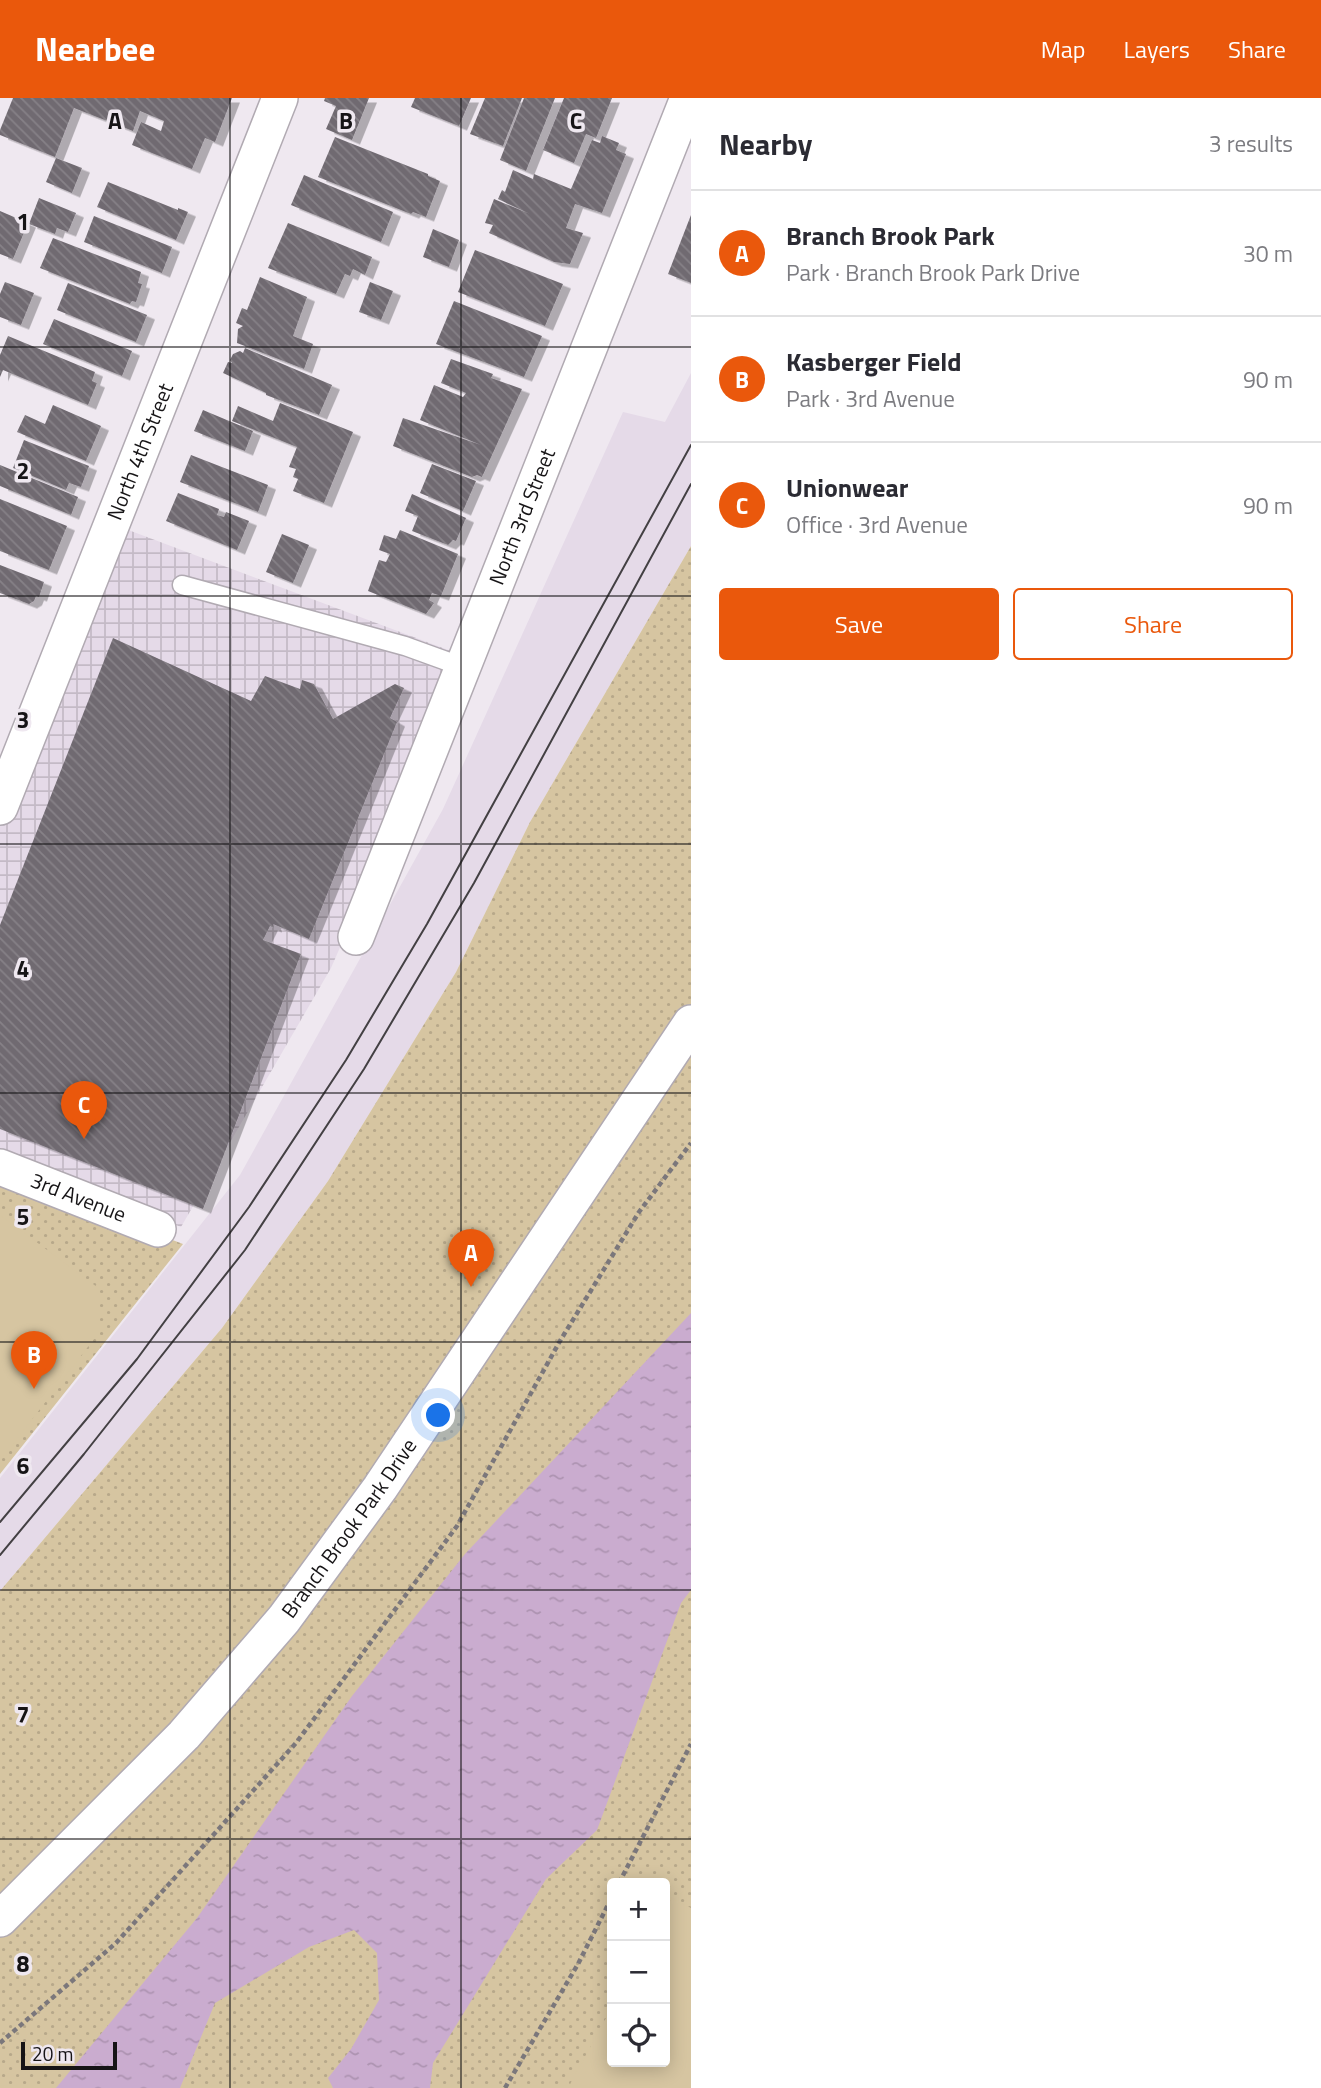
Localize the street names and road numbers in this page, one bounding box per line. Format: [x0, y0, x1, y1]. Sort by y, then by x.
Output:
street label: North 4th Street [98, 377, 181, 525]
street label: North 3rd Street [480, 443, 563, 589]
street label: 3rd Avenue [26, 1164, 131, 1230]
street label: Branch Brook Park Drive [273, 1431, 424, 1624]

